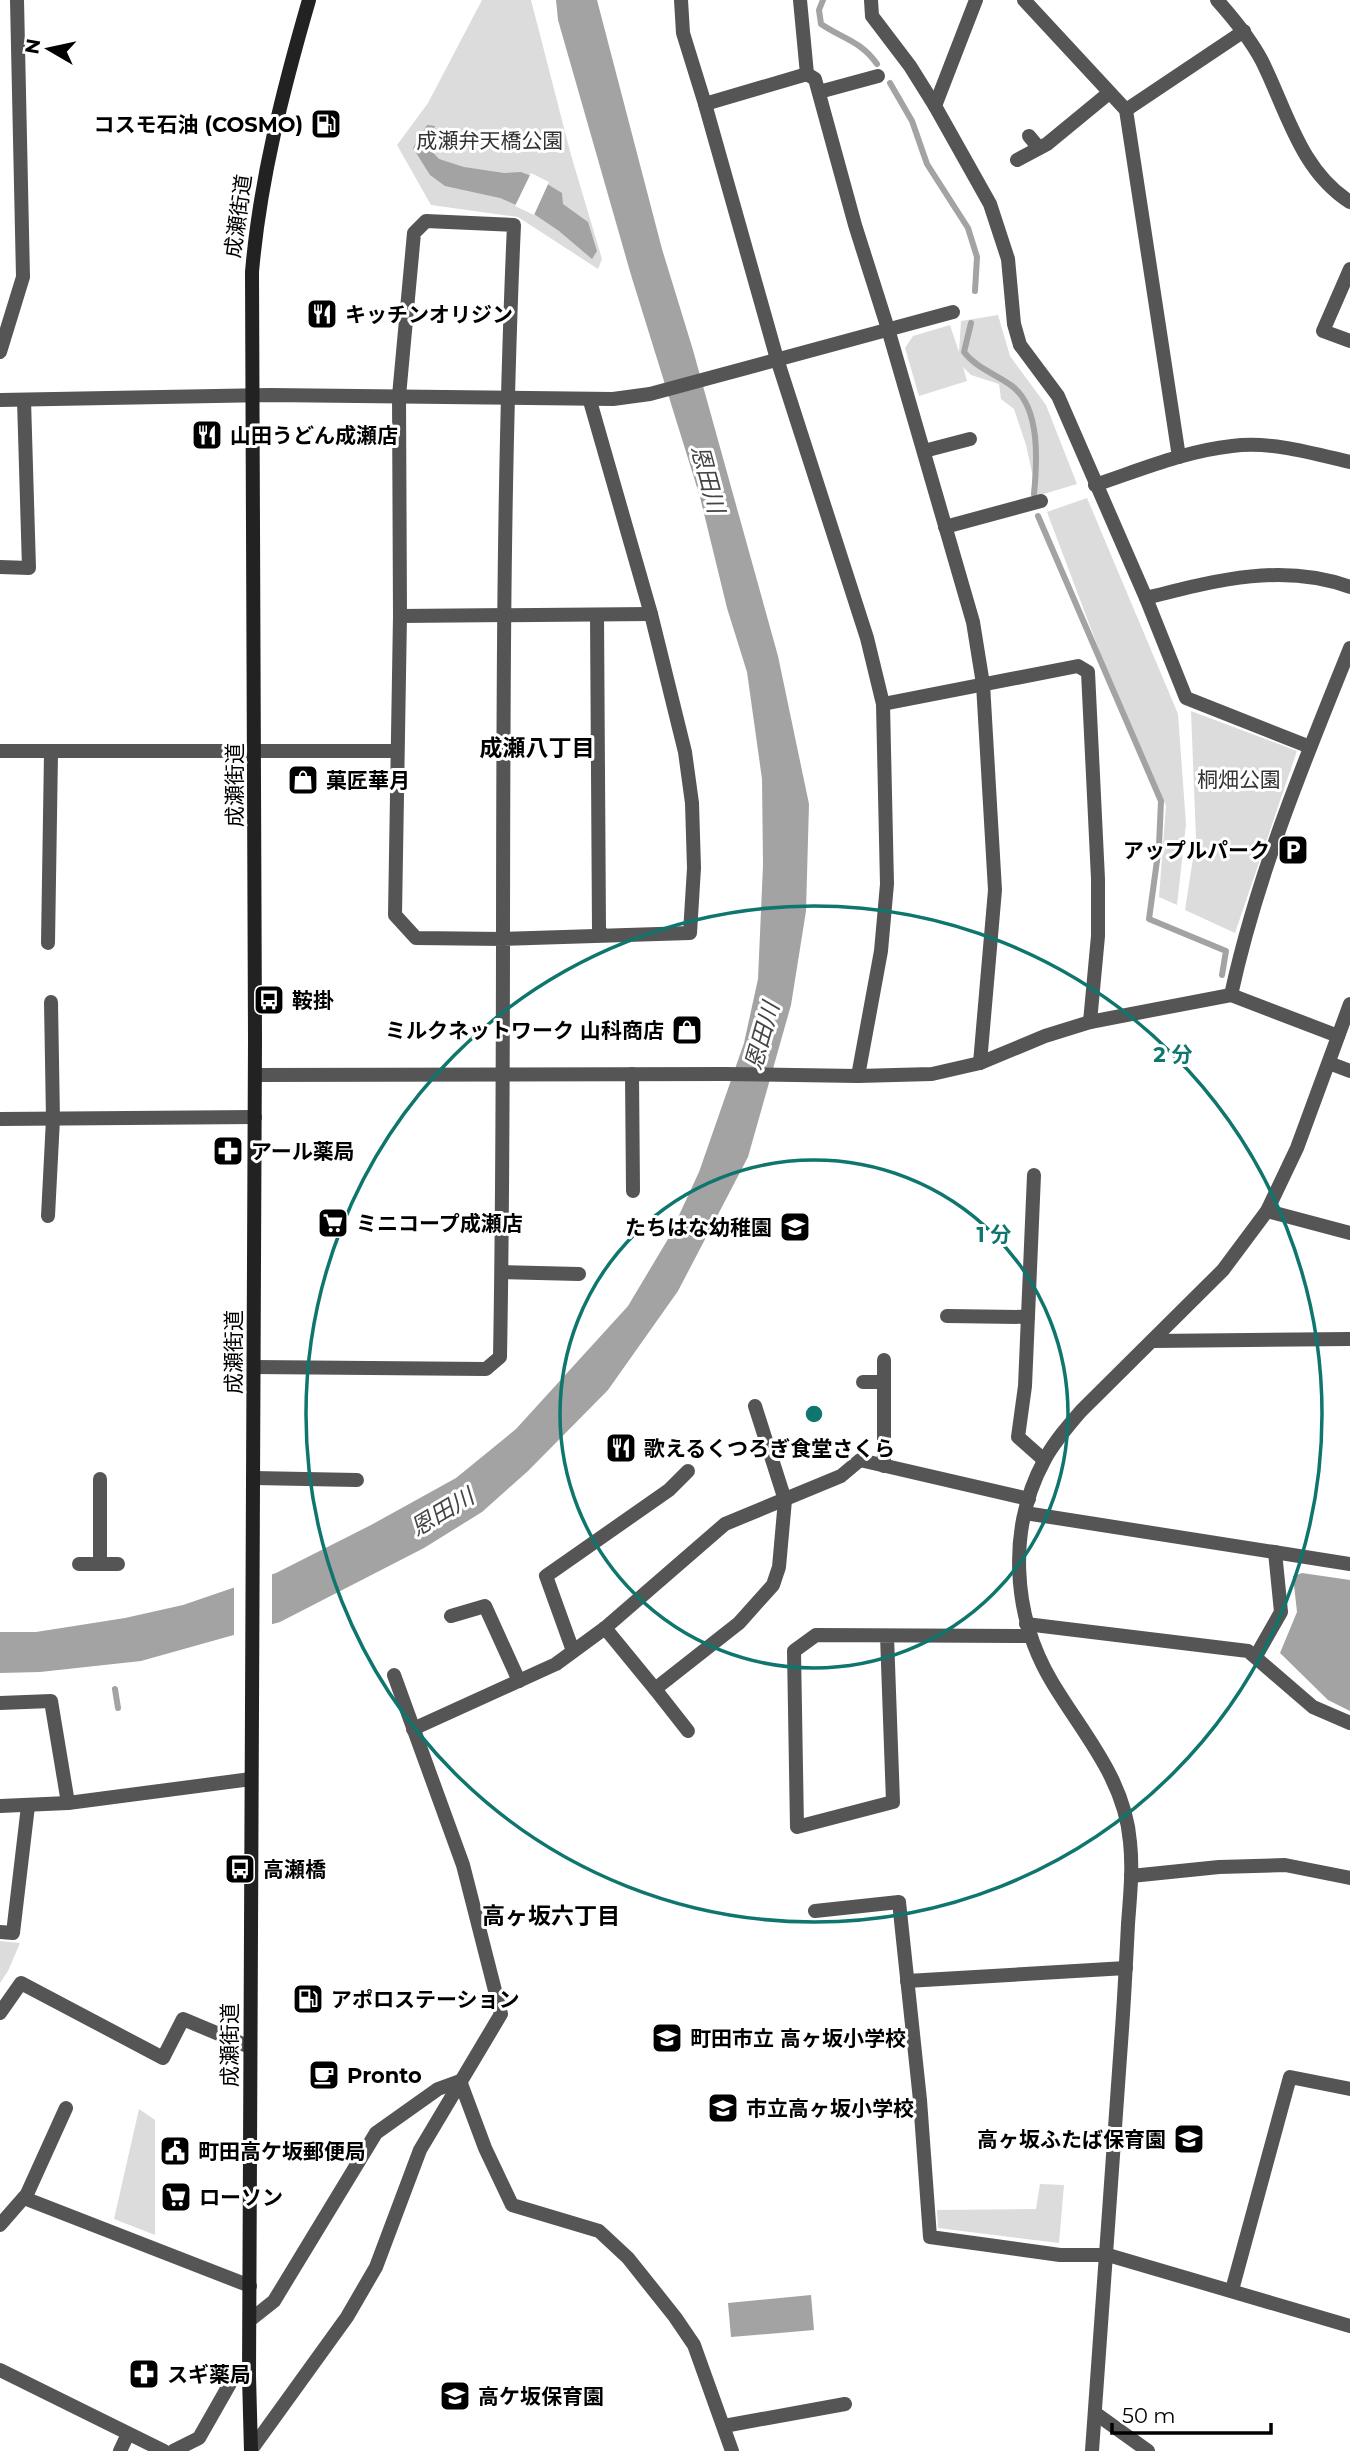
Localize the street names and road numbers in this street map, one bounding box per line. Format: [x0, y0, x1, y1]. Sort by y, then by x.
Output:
street label: 成瀬街道 [220, 173, 256, 259]
street label: 成瀬街道 [222, 743, 247, 827]
street label: 成瀬街道 [221, 1310, 246, 1394]
street label: 成瀬街道 [217, 2003, 242, 2087]

